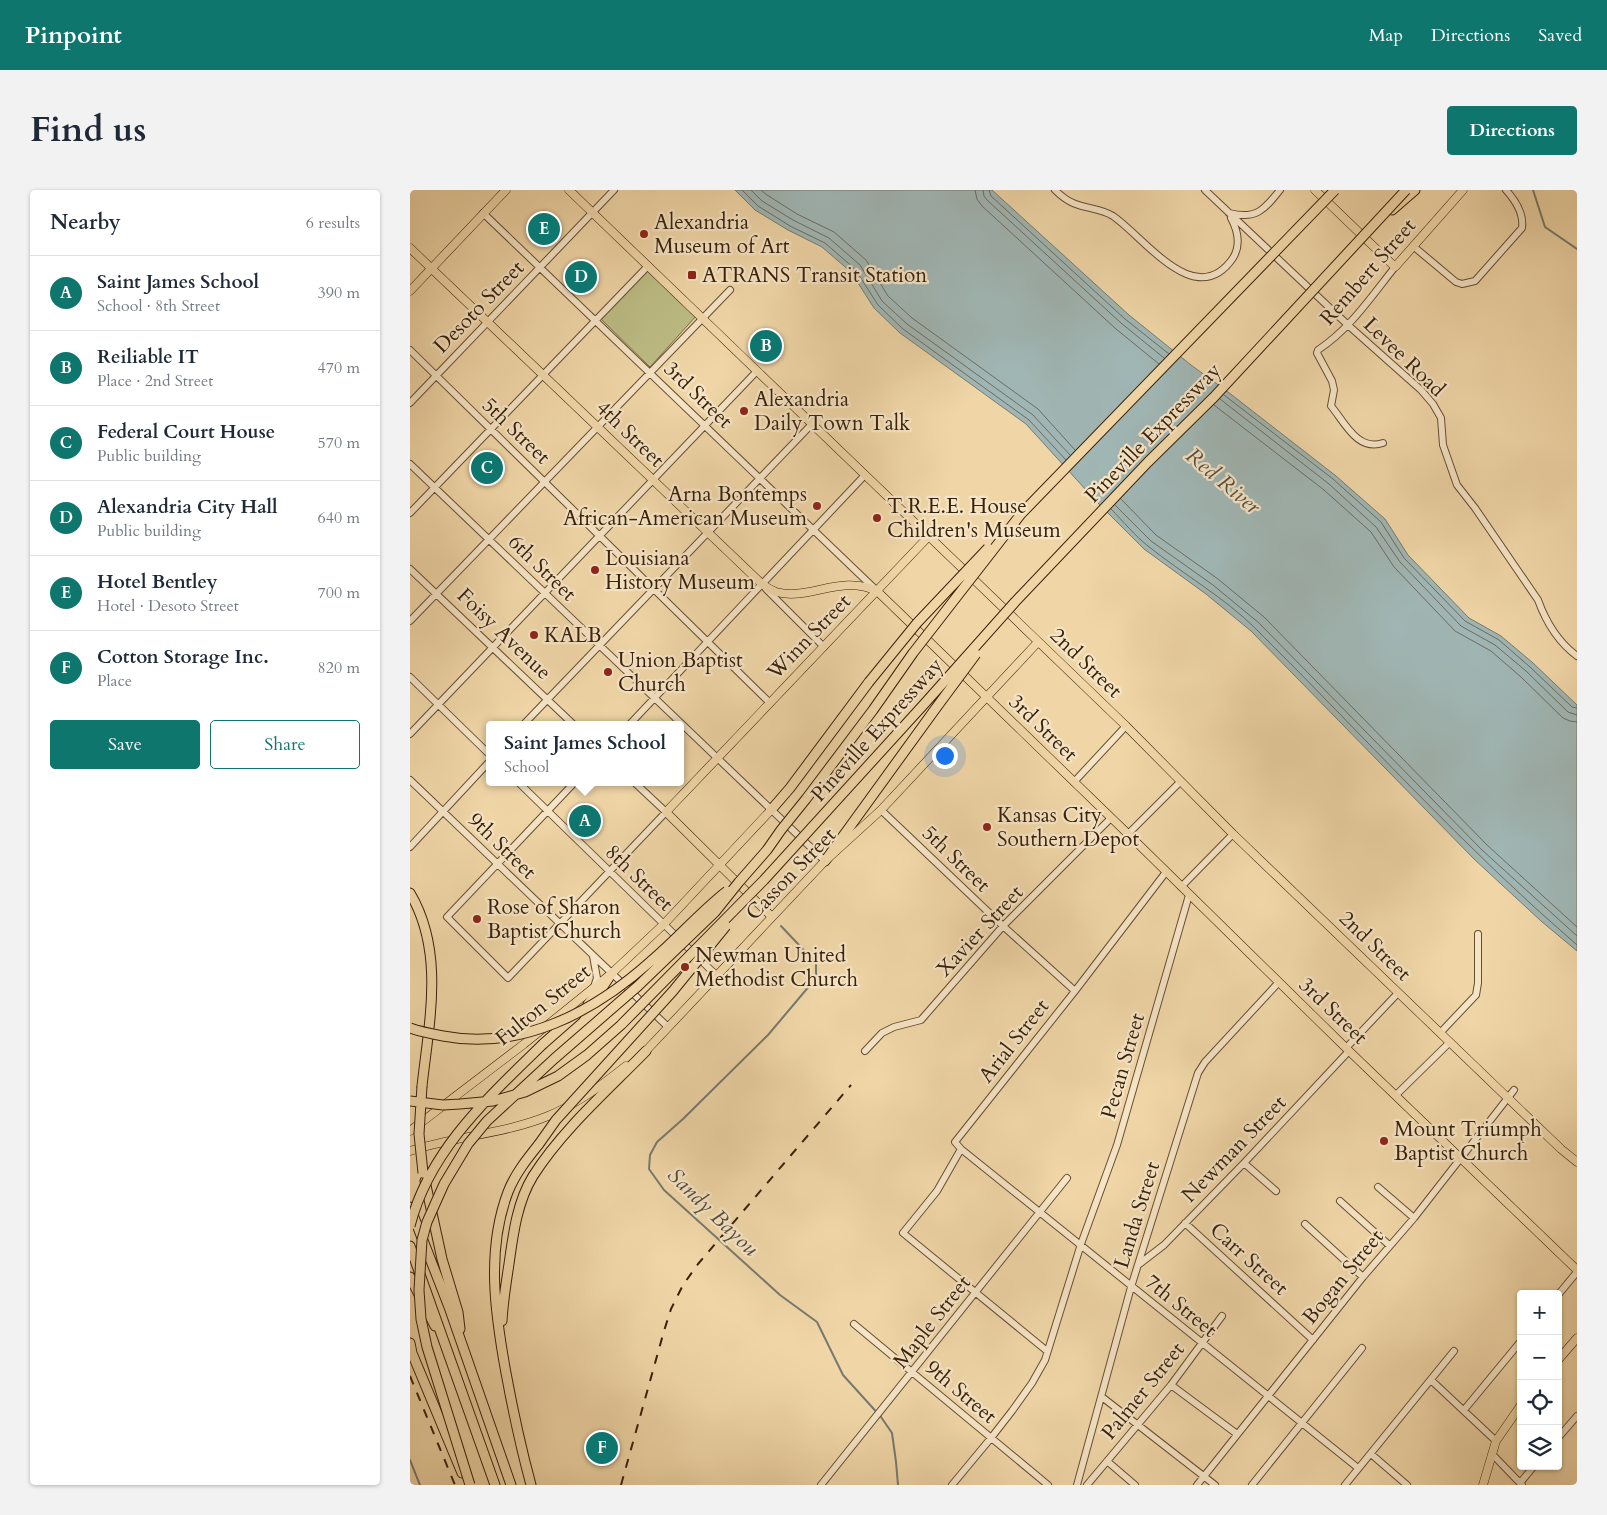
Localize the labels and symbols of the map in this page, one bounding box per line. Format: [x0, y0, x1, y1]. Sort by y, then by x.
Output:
place label: Alexandria Museum of Art [654, 208, 790, 261]
pin: E [528, 210, 560, 248]
street label: Rembert Street [1313, 212, 1423, 332]
marker: Alexandria Museum of Art [638, 228, 650, 240]
street label: Desoto Street [427, 254, 531, 360]
pin: D [565, 258, 597, 296]
place label: ATRANS Transit Station [702, 261, 927, 290]
marker: ATRANS Transit Station [686, 269, 698, 281]
street label: Levee Road [1357, 311, 1451, 403]
pin: B [750, 327, 782, 365]
street label: 3rd Street [657, 355, 739, 435]
street label: Pineville Expressway [1078, 356, 1228, 510]
place label: Alexandria Daily Town Talk [754, 385, 911, 438]
street label: 5th Street [475, 391, 557, 471]
street label: 4th Street [589, 394, 671, 474]
marker: Alexandria Daily Town Talk [738, 405, 750, 417]
water label: Red River [1179, 441, 1267, 522]
pin: C [471, 449, 503, 487]
place label: Arna Bontemps African-American Museum [563, 480, 807, 533]
place label: T.R.E.E. House Children's Museum [887, 492, 1061, 545]
marker: Arna Bontemps African-American Museum [811, 500, 823, 512]
marker: T.R.E.E. House Children's Museum [871, 512, 883, 524]
street label: 6th Street [501, 528, 583, 608]
place label: Louisiana History Museum [605, 544, 755, 597]
marker: Louisiana History Museum [589, 564, 601, 576]
street label: Foisy Avenue [450, 582, 558, 686]
street label: Winn Street [760, 587, 858, 687]
place label: KALB [544, 621, 602, 650]
street label: 2nd Street [1044, 621, 1129, 705]
marker: KALB [528, 629, 540, 641]
place label: Union Baptist Church [618, 646, 743, 699]
street label: Pineville Expressway [804, 652, 950, 808]
marker: Union Baptist Church [602, 666, 614, 678]
street label: 3rd Street [1002, 688, 1084, 768]
your location [932, 743, 958, 769]
place label: Kansas City Southern Depot [997, 801, 1139, 854]
pin: A [569, 802, 601, 840]
street label: 9th Street [461, 806, 543, 886]
street label: 5th Street [915, 819, 997, 899]
street label: Casson Street [739, 821, 843, 927]
marker: Kansas City Southern Depot [981, 821, 993, 833]
street label: 8th Street [598, 838, 680, 918]
street label: Xavier Street [930, 879, 1030, 983]
place label: Rose of Sharon Baptist Church [487, 893, 622, 946]
street label: 2nd Street [1333, 904, 1418, 988]
marker: Rose of Sharon Baptist Church [471, 913, 483, 925]
place label: Newman United Methodist Church [695, 941, 859, 994]
street label: Fulton Street [489, 957, 597, 1052]
marker: Newman United Methodist Church [679, 961, 691, 973]
street label: 3rd Street [1292, 971, 1374, 1051]
street label: Arial Street [972, 993, 1056, 1089]
street label: Pecan Street [1094, 1009, 1152, 1122]
street label: Newman Street [1175, 1089, 1293, 1209]
place label: Mount Triumph Baptist Church [1394, 1115, 1542, 1168]
marker: Mount Triumph Baptist Church [1378, 1135, 1390, 1147]
street label: Landa Street [1107, 1158, 1167, 1272]
water label: Sandy Bayou [661, 1161, 765, 1263]
street label: Carr Street [1203, 1216, 1295, 1302]
street label: Bogan Street [1296, 1223, 1391, 1331]
street label: 7th Street [1139, 1268, 1223, 1344]
street label: Maple Street [886, 1269, 978, 1375]
street label: Palmer Street [1095, 1336, 1192, 1446]
street label: 9th Street [919, 1354, 1003, 1431]
pin: F [586, 1429, 618, 1467]

